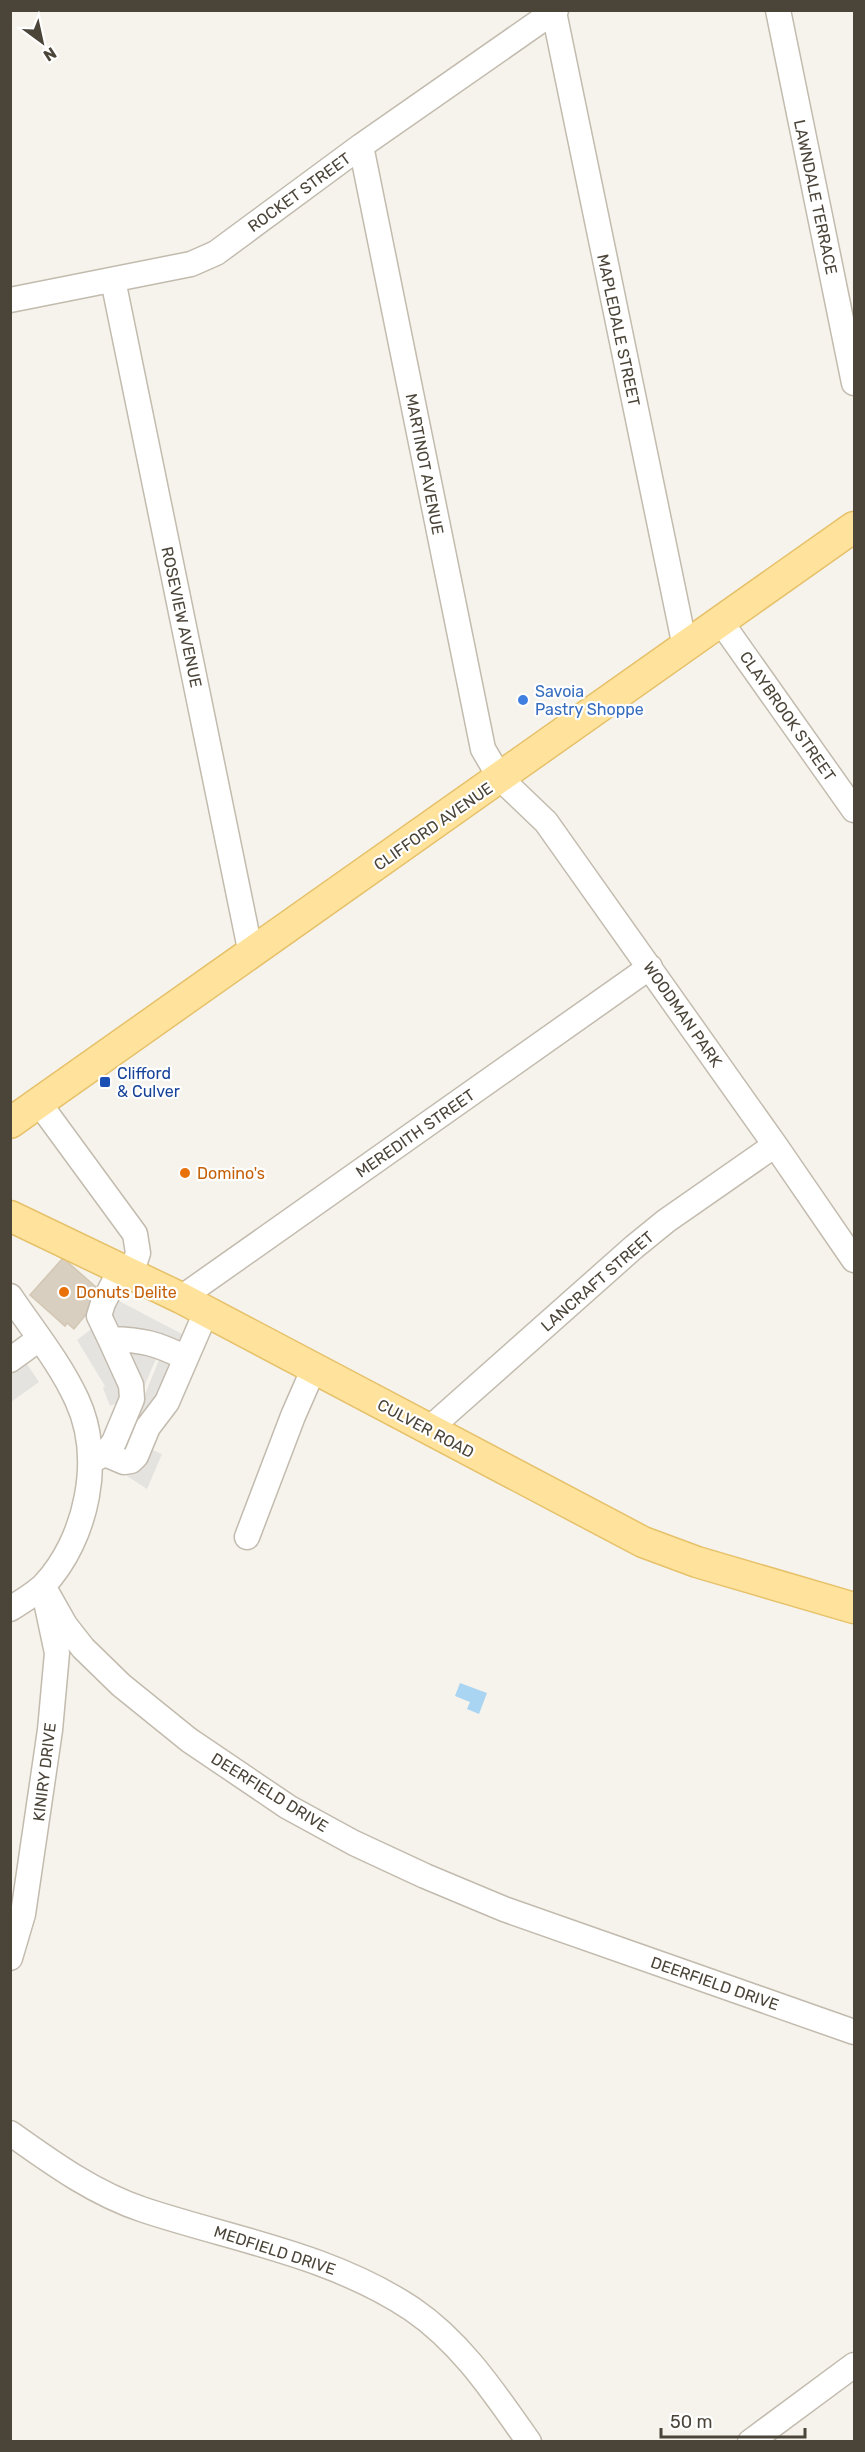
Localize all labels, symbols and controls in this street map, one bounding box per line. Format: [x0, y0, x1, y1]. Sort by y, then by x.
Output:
north arrow [12, 12, 72, 72]
text: N [40, 43, 60, 65]
street label: LAWNDALE TERRACE [790, 118, 841, 276]
street label: ROCKET STREET [244, 149, 354, 236]
street label: MAPLEDALE STREET [593, 252, 644, 408]
street label: MARTINOT AVENUE [401, 392, 448, 536]
street label: ROSEVIEW AVENUE [157, 545, 206, 689]
street label: CLAYBROOK STREET [736, 648, 840, 785]
place label: Savoia Pastry Shoppe [535, 682, 644, 719]
marker: Savoia Pastry Shoppe [516, 693, 530, 707]
street label: CLIFFORD AVENUE [370, 778, 496, 875]
street label: WOODMAN PARK [639, 958, 726, 1071]
place label: Clifford & Culver [117, 1064, 180, 1101]
marker: Clifford & Culver [98, 1075, 112, 1089]
street label: MEREDITH STREET [352, 1085, 478, 1182]
place label: Domino's [197, 1164, 265, 1183]
marker: Domino's [178, 1166, 192, 1180]
street label: LANCRAFT STREET [537, 1227, 658, 1335]
place label: Donuts Delite [76, 1283, 177, 1302]
marker: Donuts Delite [57, 1285, 71, 1299]
street label: CULVER ROAD [374, 1395, 477, 1462]
street label: KINIRY DRIVE [29, 1722, 60, 1823]
street label: DEERFIELD DRIVE [208, 1749, 332, 1836]
street label: DEERFIELD DRIVE [648, 1953, 781, 2014]
street label: MEDFIELD DRIVE [212, 2222, 338, 2279]
scale bar [661, 2401, 805, 2439]
text: 50 m [670, 2411, 713, 2433]

